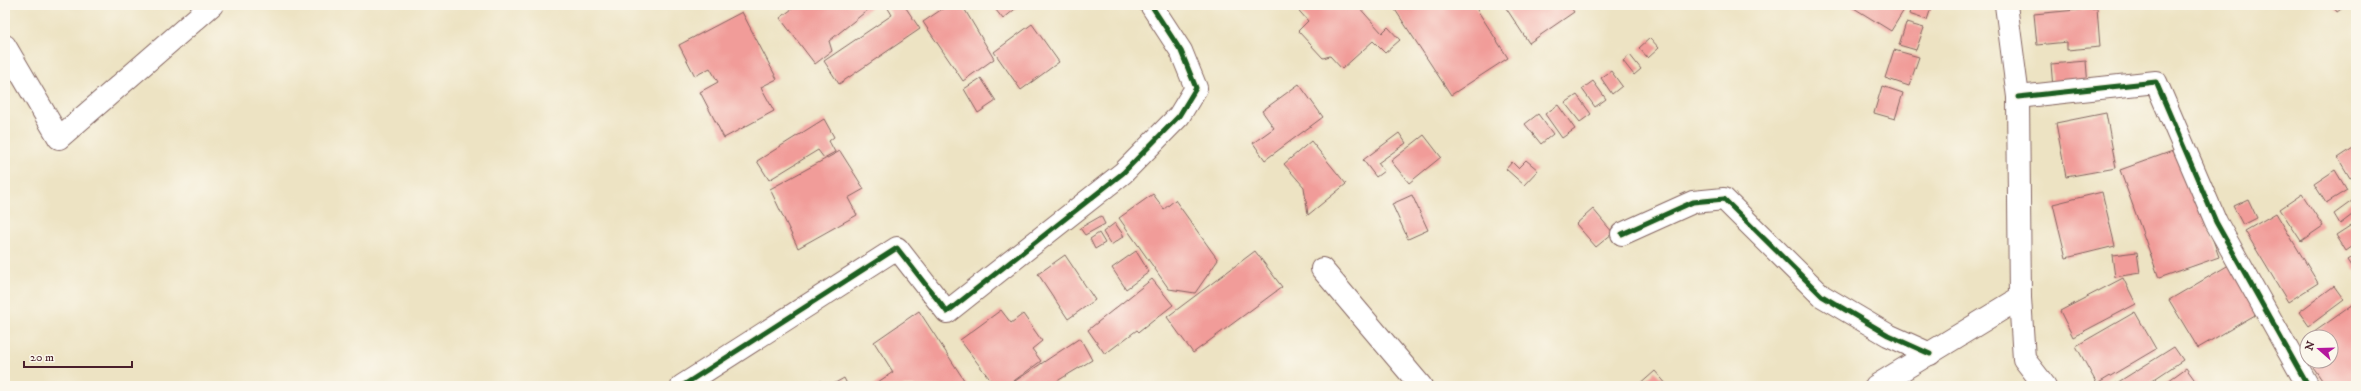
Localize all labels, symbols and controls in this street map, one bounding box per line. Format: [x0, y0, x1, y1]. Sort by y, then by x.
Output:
north arrow [2299, 329, 2339, 369]
text: N [2302, 339, 2319, 353]
scale bar [24, 343, 132, 369]
text: 20 m [30, 350, 54, 365]

